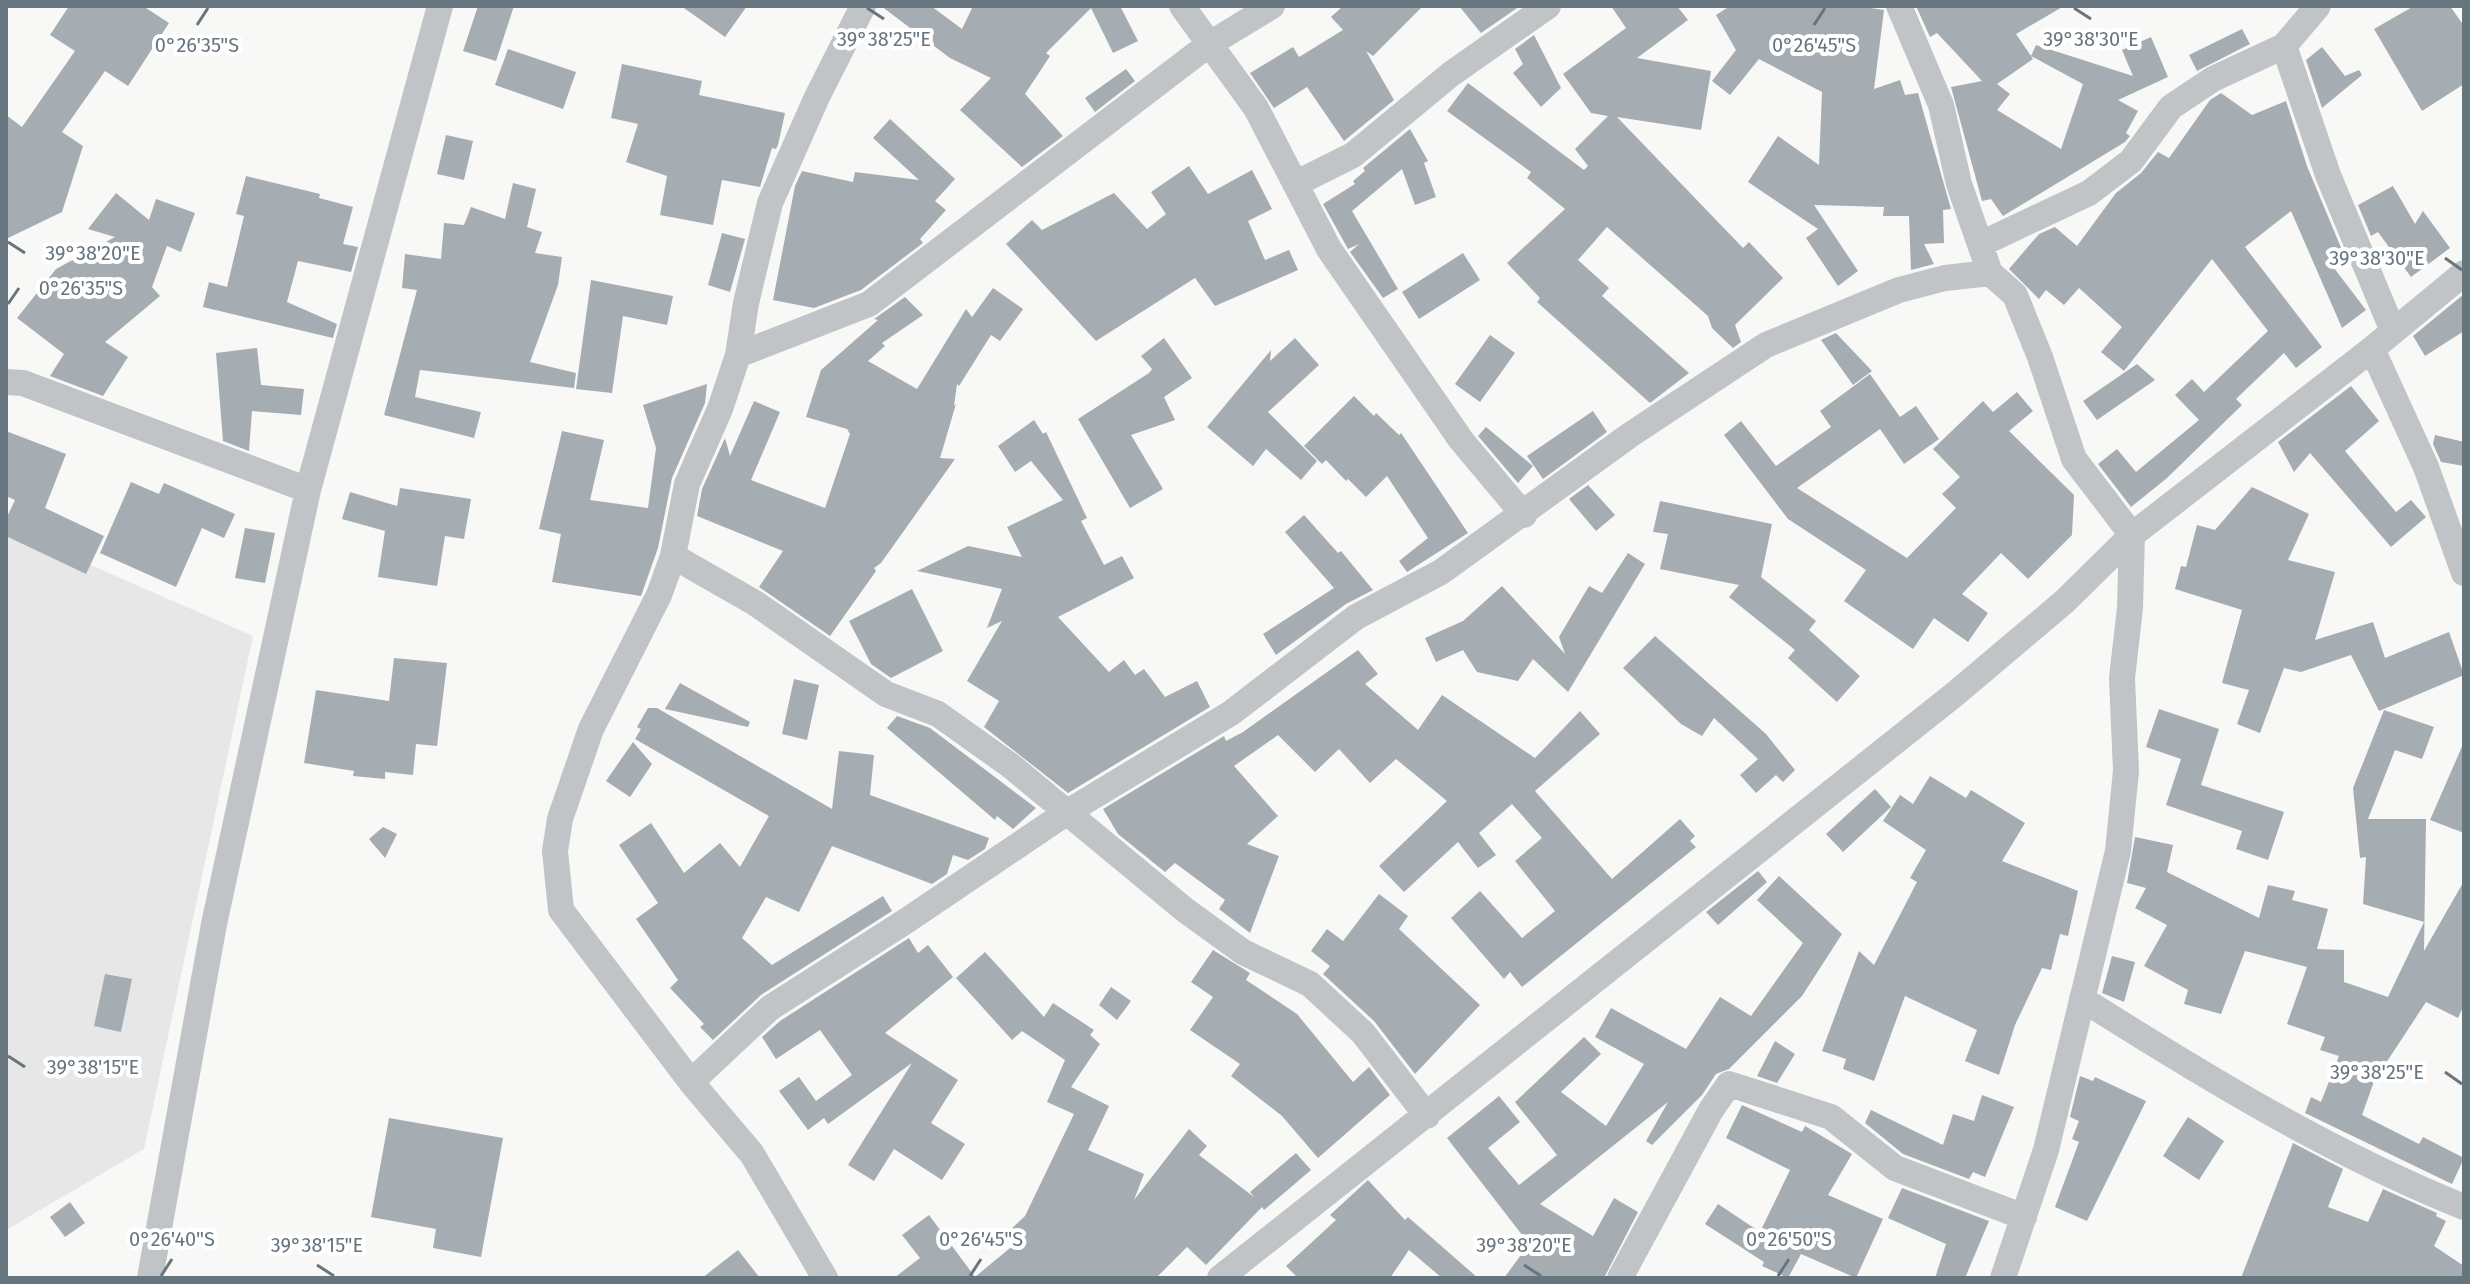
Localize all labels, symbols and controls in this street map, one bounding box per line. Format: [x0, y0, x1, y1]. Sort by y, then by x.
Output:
text: 39°38'25"E [837, 27, 931, 51]
text: 39°38'30"E [2043, 27, 2139, 51]
text: 0°26'35"S [155, 33, 239, 57]
text: 0°26'45"S [1772, 33, 1856, 57]
text: 39°38'20"E [45, 241, 141, 265]
text: 39°38'30"E [2329, 246, 2425, 270]
text: 0°26'35"S [39, 276, 123, 300]
text: 39°38'15"E [47, 1055, 139, 1079]
text: 39°38'25"E [2330, 1060, 2424, 1084]
text: 0°26'40"S [129, 1227, 215, 1251]
text: 0°26'45"S [939, 1227, 1023, 1251]
text: 0°26'50"S [1746, 1227, 1832, 1251]
text: 39°38'15"E [271, 1233, 363, 1257]
text: 39°38'20"E [1476, 1233, 1572, 1257]

